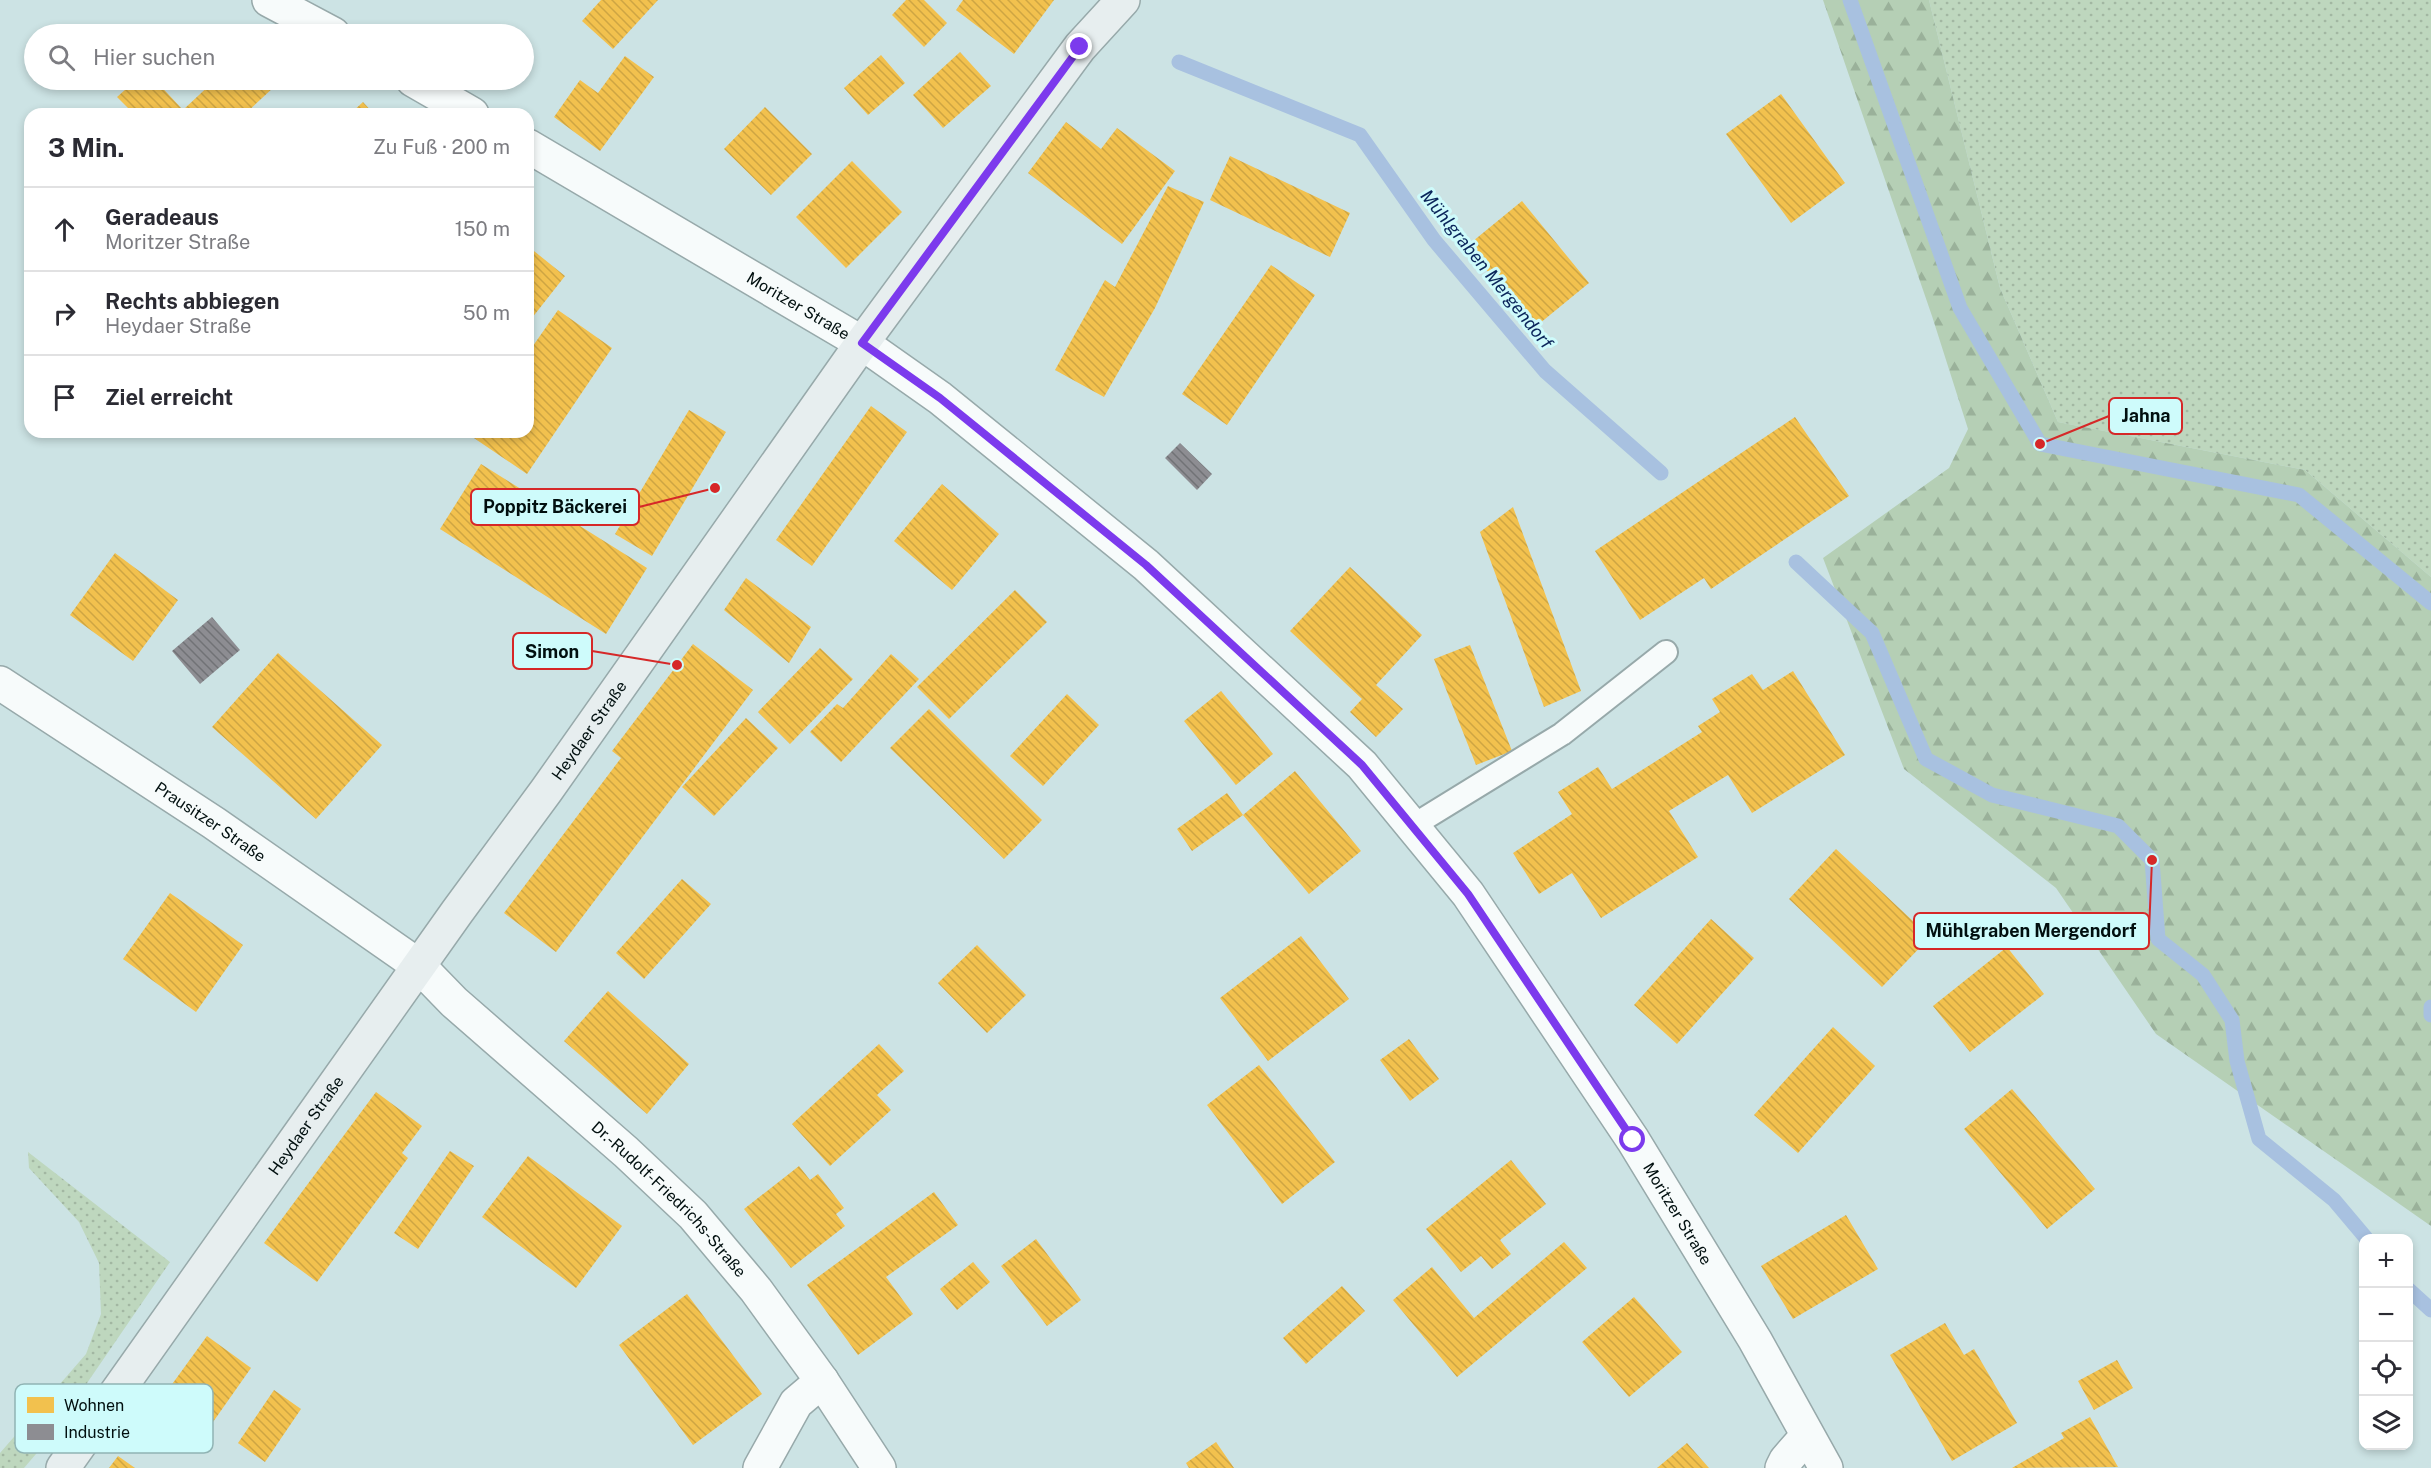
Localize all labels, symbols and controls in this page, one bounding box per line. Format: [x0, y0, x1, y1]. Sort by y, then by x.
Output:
search box [24, 24, 534, 90]
route end [1066, 33, 1092, 59]
icon: search [45, 41, 78, 74]
text: Hier suchen [93, 44, 215, 70]
text: 3 Min. [48, 132, 124, 163]
text: Zu Fuß · 200 m [373, 135, 510, 159]
water label: Mühlgraben Mergendorf [1416, 185, 1558, 354]
text: Geradeaus [105, 204, 219, 230]
icon: ahead [48, 213, 81, 246]
text: 150 m [455, 217, 510, 241]
text: Moritzer Straße [105, 230, 250, 254]
street label: Moritzer Straße [743, 268, 853, 343]
text: Rechts abbiegen [105, 288, 280, 314]
icon: right [48, 297, 81, 330]
text: 50 m [463, 301, 510, 325]
text: Heydaer Straße [105, 314, 251, 338]
icon: arrive [48, 381, 81, 414]
text: Ziel erreicht [105, 384, 233, 410]
callout: Jahna [2109, 398, 2182, 434]
text: Jahna [2122, 405, 2170, 426]
callout: Poppitz Bäckerei [471, 489, 639, 525]
text: Poppitz Bäckerei [483, 496, 627, 517]
callout: Simon [513, 633, 592, 669]
text: Simon [525, 641, 579, 662]
street label: Heydaer Straße [547, 677, 630, 784]
street label: Prausitzer Straße [152, 778, 269, 866]
callout: Mühlgraben Mergendorf [1914, 913, 2149, 949]
text: Mühlgraben Mergendorf [1925, 920, 2137, 941]
street label: Heydaer Straße [264, 1072, 347, 1179]
street label: Dr.-Rudolf-Friedrichs-Straße [588, 1117, 750, 1281]
route start [1619, 1126, 1645, 1152]
street label: Moritzer Straße [1639, 1159, 1716, 1268]
map controls [2359, 1234, 2413, 1450]
button: + [2359, 1234, 2413, 1288]
button: − [2359, 1288, 2413, 1342]
button: locate [2359, 1342, 2413, 1396]
legend [15, 1384, 213, 1453]
text: Wohnen [64, 1396, 124, 1415]
button: layers [2359, 1396, 2413, 1450]
text: Industrie [64, 1423, 130, 1442]

